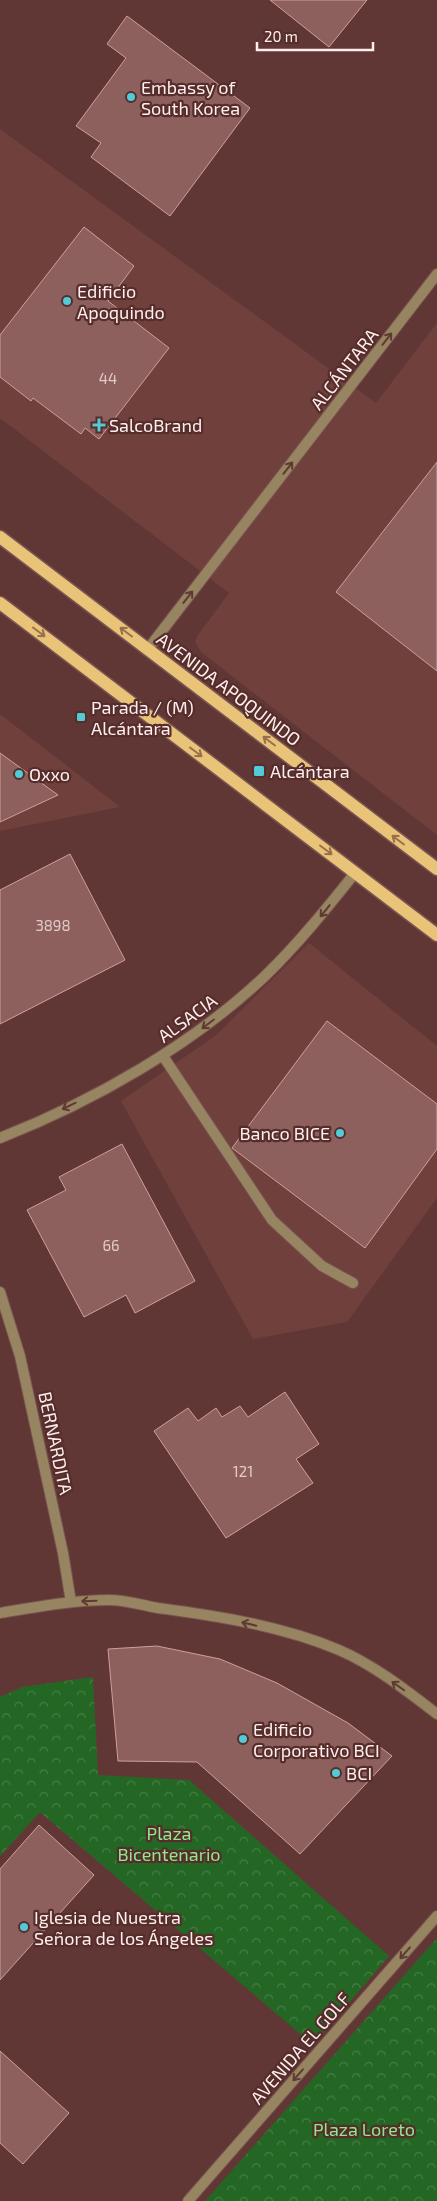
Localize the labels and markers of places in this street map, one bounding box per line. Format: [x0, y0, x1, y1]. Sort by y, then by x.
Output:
place label: Embassy of South Korea [141, 76, 240, 119]
marker: Embassy of South Korea [125, 91, 137, 103]
place label: Edificio Apoquindo [77, 280, 165, 323]
marker: Edificio Apoquindo [61, 295, 73, 307]
place label: SalcoBrand [109, 414, 202, 436]
marker: SalcoBrand [93, 419, 105, 431]
place label: Parada / (M) Alcántara [91, 696, 194, 739]
marker: Parada / (M) Alcántara [75, 711, 87, 723]
place label: Alcántara [270, 760, 350, 782]
place label: Oxxo [29, 763, 70, 785]
marker: Alcántara [252, 764, 266, 778]
marker: Oxxo [13, 768, 25, 780]
place label: Banco BICE [239, 1122, 330, 1144]
marker: Banco BICE [334, 1127, 346, 1139]
place label: Edificio Corporativo BCI [253, 1718, 380, 1761]
marker: Edificio Corporativo BCI [237, 1733, 249, 1745]
place label: BCI [346, 1762, 372, 1784]
marker: BCI [330, 1767, 342, 1779]
place label: Iglesia de Nuestra Señora de los Ángeles [34, 1906, 213, 1949]
marker: Iglesia de Nuestra Señora de los Ángeles [18, 1921, 30, 1933]

